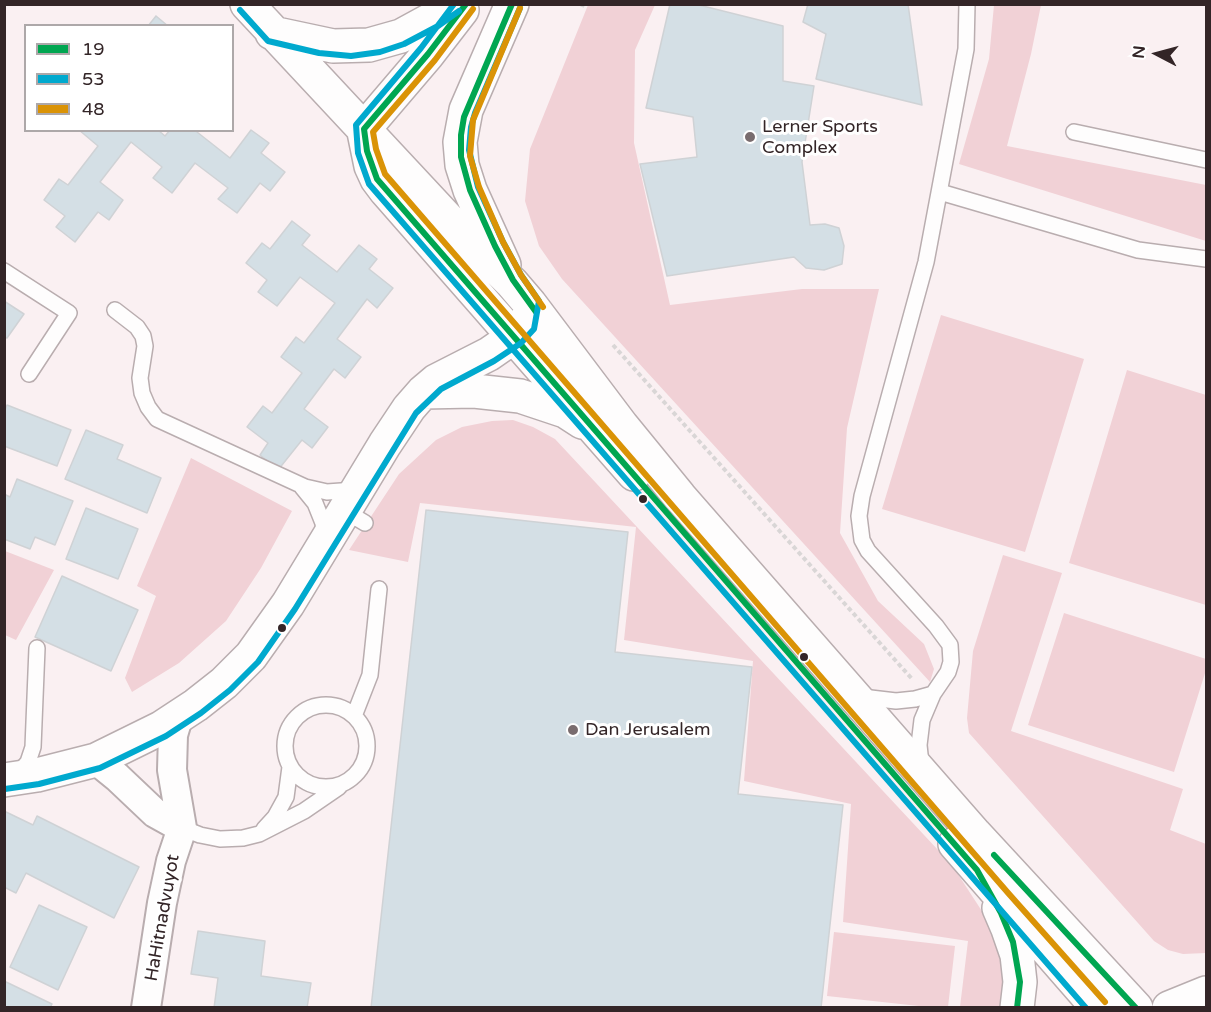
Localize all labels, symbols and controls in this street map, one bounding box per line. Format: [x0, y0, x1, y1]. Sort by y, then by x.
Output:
legend [24, 24, 234, 132]
north arrow [1127, 24, 1187, 84]
text: 19 [82, 38, 105, 60]
text: N [1128, 45, 1150, 60]
text: 53 [82, 68, 105, 90]
text: 48 [82, 98, 105, 120]
place label: Lerner Sports Complex [762, 116, 878, 158]
marker: Lerner Sports Complex [743, 130, 757, 144]
unlabelled marker [637, 493, 649, 505]
unlabelled marker [276, 622, 288, 634]
unlabelled marker [798, 651, 810, 663]
place label: Dan Jerusalem [585, 719, 710, 741]
marker: Dan Jerusalem [566, 723, 580, 737]
street label: HaHitnadvuyot [141, 853, 185, 983]

